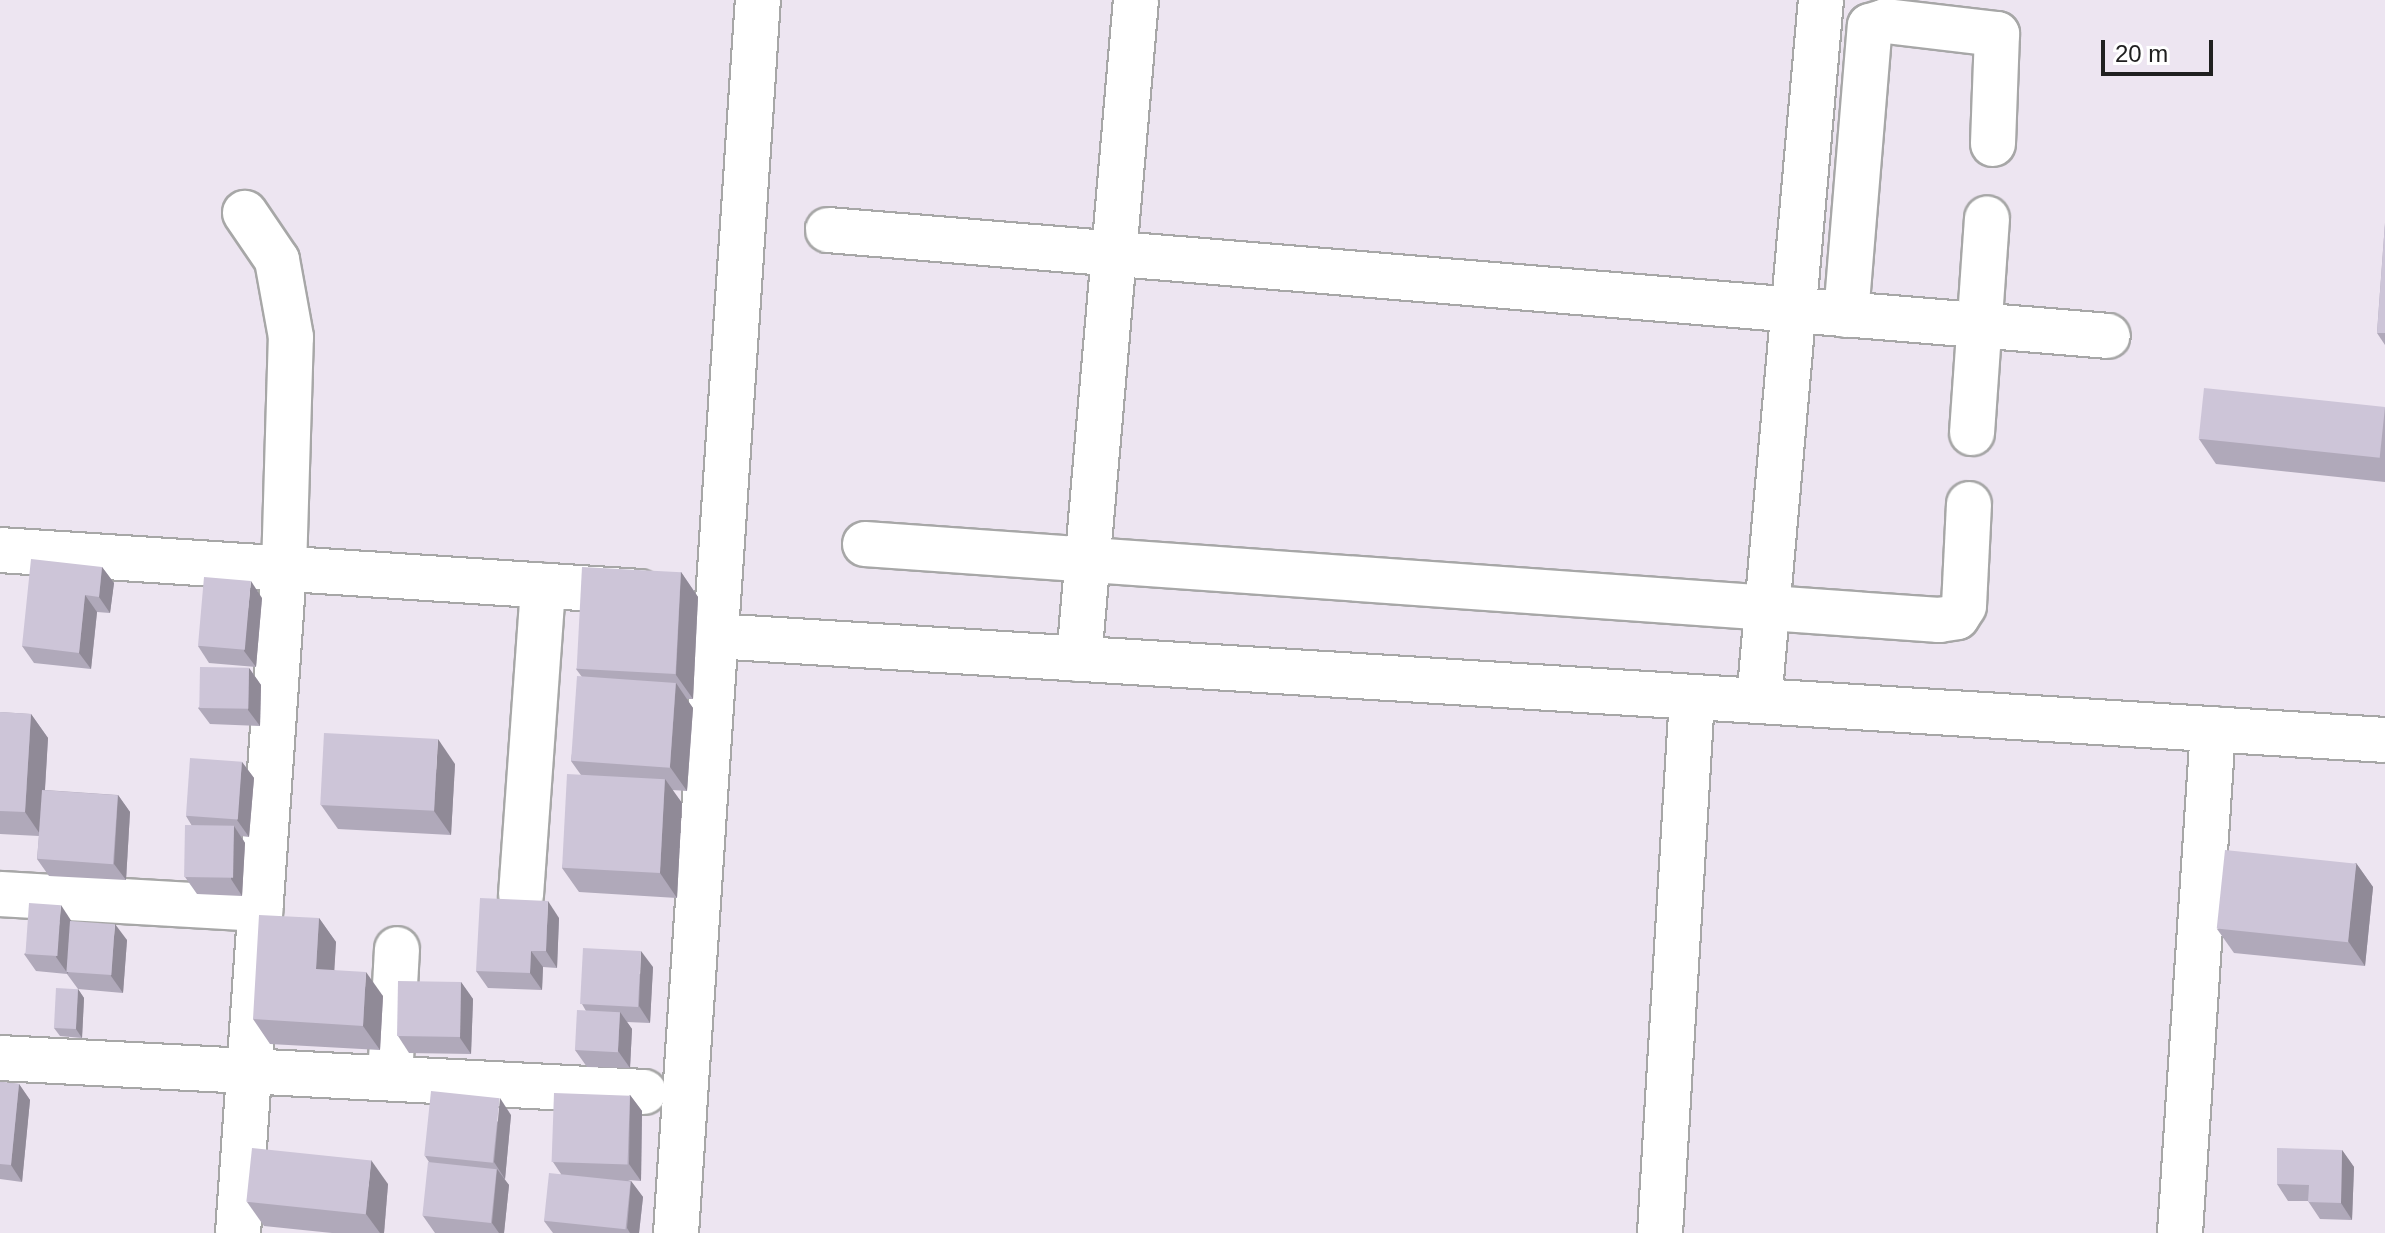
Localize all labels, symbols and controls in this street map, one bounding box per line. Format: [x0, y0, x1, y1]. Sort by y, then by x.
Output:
scale bar [2105, 24, 2217, 74]
text: 20 m [2115, 40, 2168, 67]

